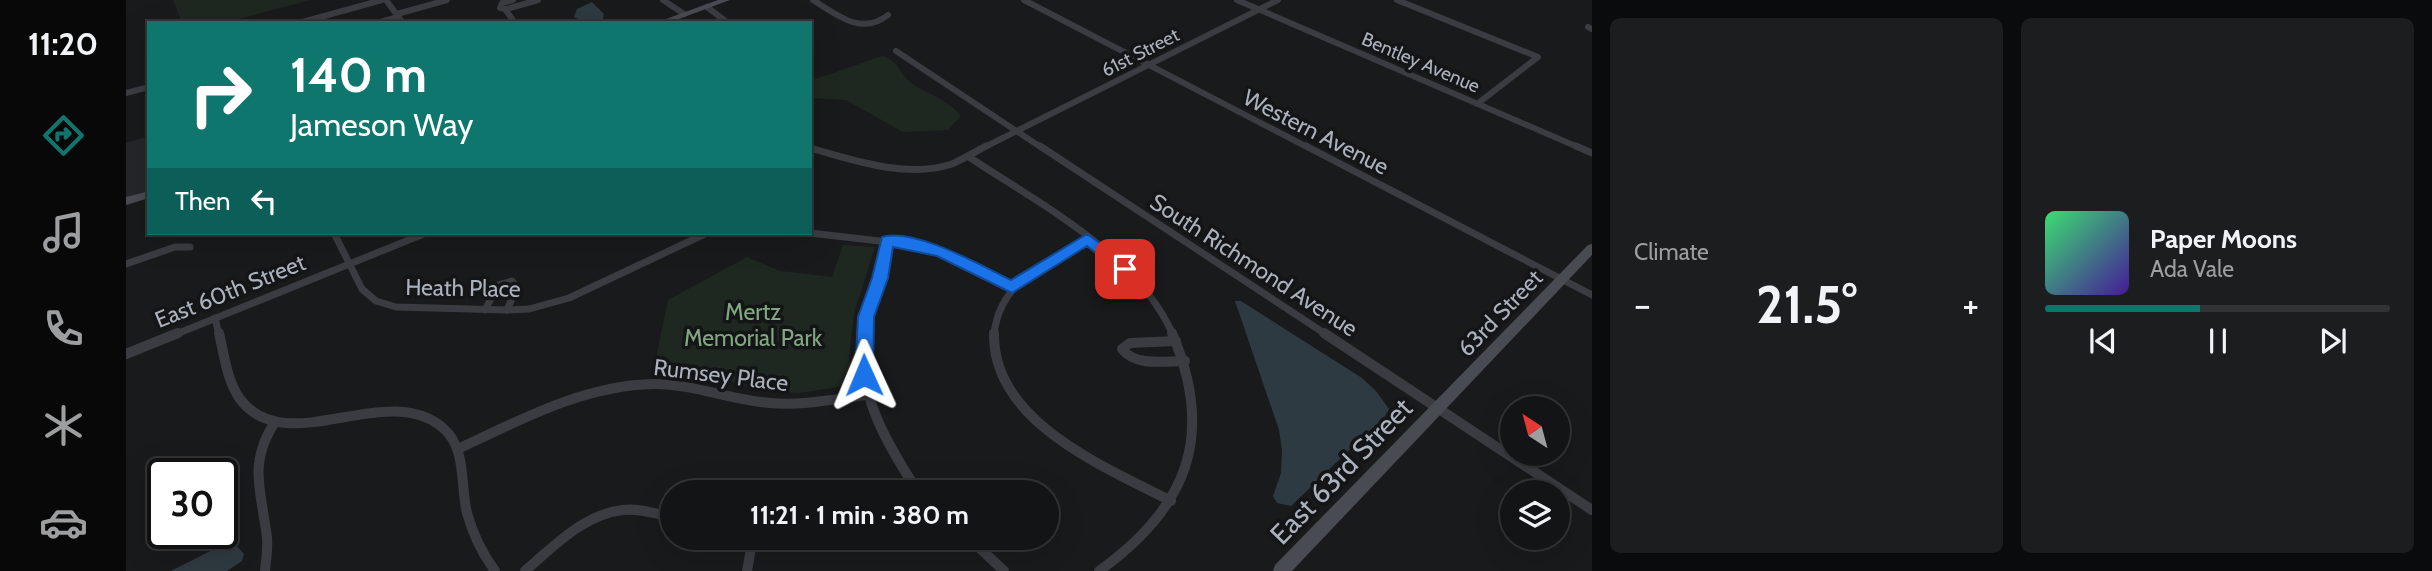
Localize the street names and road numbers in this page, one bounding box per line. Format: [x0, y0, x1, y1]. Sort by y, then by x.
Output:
street label: 61st Street [1097, 23, 1183, 82]
street label: Bentley Avenue [1358, 27, 1484, 98]
street label: Western Avenue [1238, 83, 1394, 181]
street label: South Richmond Avenue [1145, 187, 1363, 343]
street label: East 60th Street [151, 248, 310, 334]
street label: 63rd Street [1452, 264, 1548, 362]
street label: Heath Place [405, 273, 521, 303]
street label: Rumsey Place [652, 353, 790, 397]
street label: East 63rd Street [1263, 391, 1419, 551]

